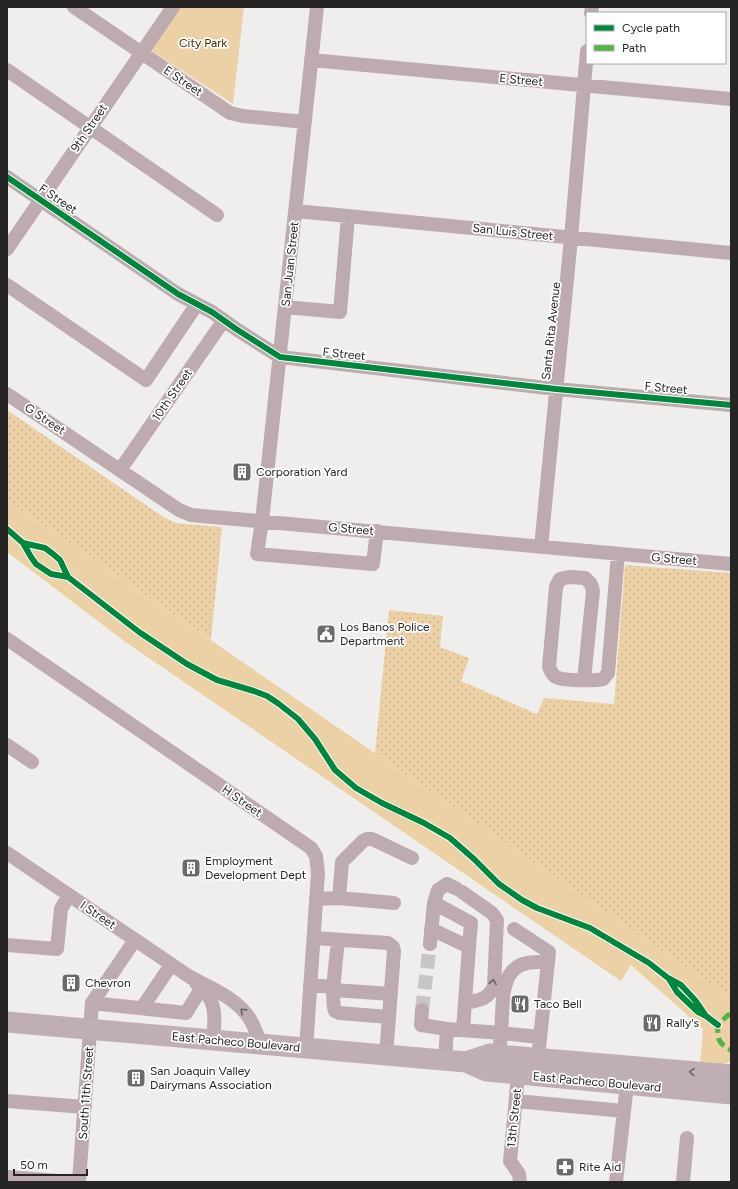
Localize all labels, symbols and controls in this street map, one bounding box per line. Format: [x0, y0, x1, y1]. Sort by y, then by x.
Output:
legend [586, 12, 726, 64]
text: Cycle path [622, 21, 680, 35]
park label: City Park [179, 36, 227, 50]
text: Path [622, 41, 646, 55]
street label: E Street [161, 63, 205, 99]
street label: E Street [499, 71, 544, 89]
street label: 9th Street [68, 101, 110, 155]
street label: F Street [36, 181, 80, 217]
street label: San Juan Street [279, 220, 301, 307]
street label: San Luis Street [472, 221, 554, 243]
street label: Santa Rita Avenue [539, 281, 563, 381]
street label: F Street [322, 345, 367, 363]
street label: 10th Street [149, 366, 195, 424]
street label: F Street [644, 379, 689, 397]
street label: G Street [22, 400, 68, 438]
building icon: Corporation Yard [231, 461, 253, 483]
place label: Corporation Yard [256, 465, 348, 479]
street label: G Street [328, 520, 375, 538]
street label: G Street [651, 550, 698, 568]
place label: Los Banos Police Department [340, 620, 430, 648]
public building icon: Los Banos Police Department [315, 623, 337, 645]
street label: H Street [219, 782, 265, 820]
place label: Employment Development Dept [205, 854, 307, 882]
building icon: Employment Development Dept [180, 857, 202, 879]
street label: I Street [78, 898, 119, 932]
building icon: Chevron [60, 972, 82, 994]
place label: Chevron [85, 976, 131, 990]
one-way arrow [488, 979, 497, 986]
restaurant icon: Taco Bell [509, 993, 531, 1015]
place label: Taco Bell [534, 997, 582, 1011]
one-way arrow [240, 1008, 248, 1016]
restaurant icon: Rally's [641, 1012, 663, 1034]
place label: Rally's [666, 1016, 700, 1030]
street label: East Pacheco Boulevard [171, 1029, 301, 1055]
street label: South 11th Street [76, 1046, 96, 1140]
place label: San Joaquin Valley Dairymans Association [150, 1064, 272, 1092]
building icon: San Joaquin Valley Dairymans Association [125, 1067, 147, 1089]
one-way arrow [689, 1068, 695, 1077]
street label: East Pacheco Boulevard [532, 1069, 662, 1095]
street label: 13th Street [504, 1087, 524, 1148]
scale bar [14, 1151, 87, 1177]
pharmacy icon: Rite Aid [554, 1156, 576, 1178]
text: 50 m [20, 1158, 48, 1172]
place label: Rite Aid [579, 1160, 621, 1174]

